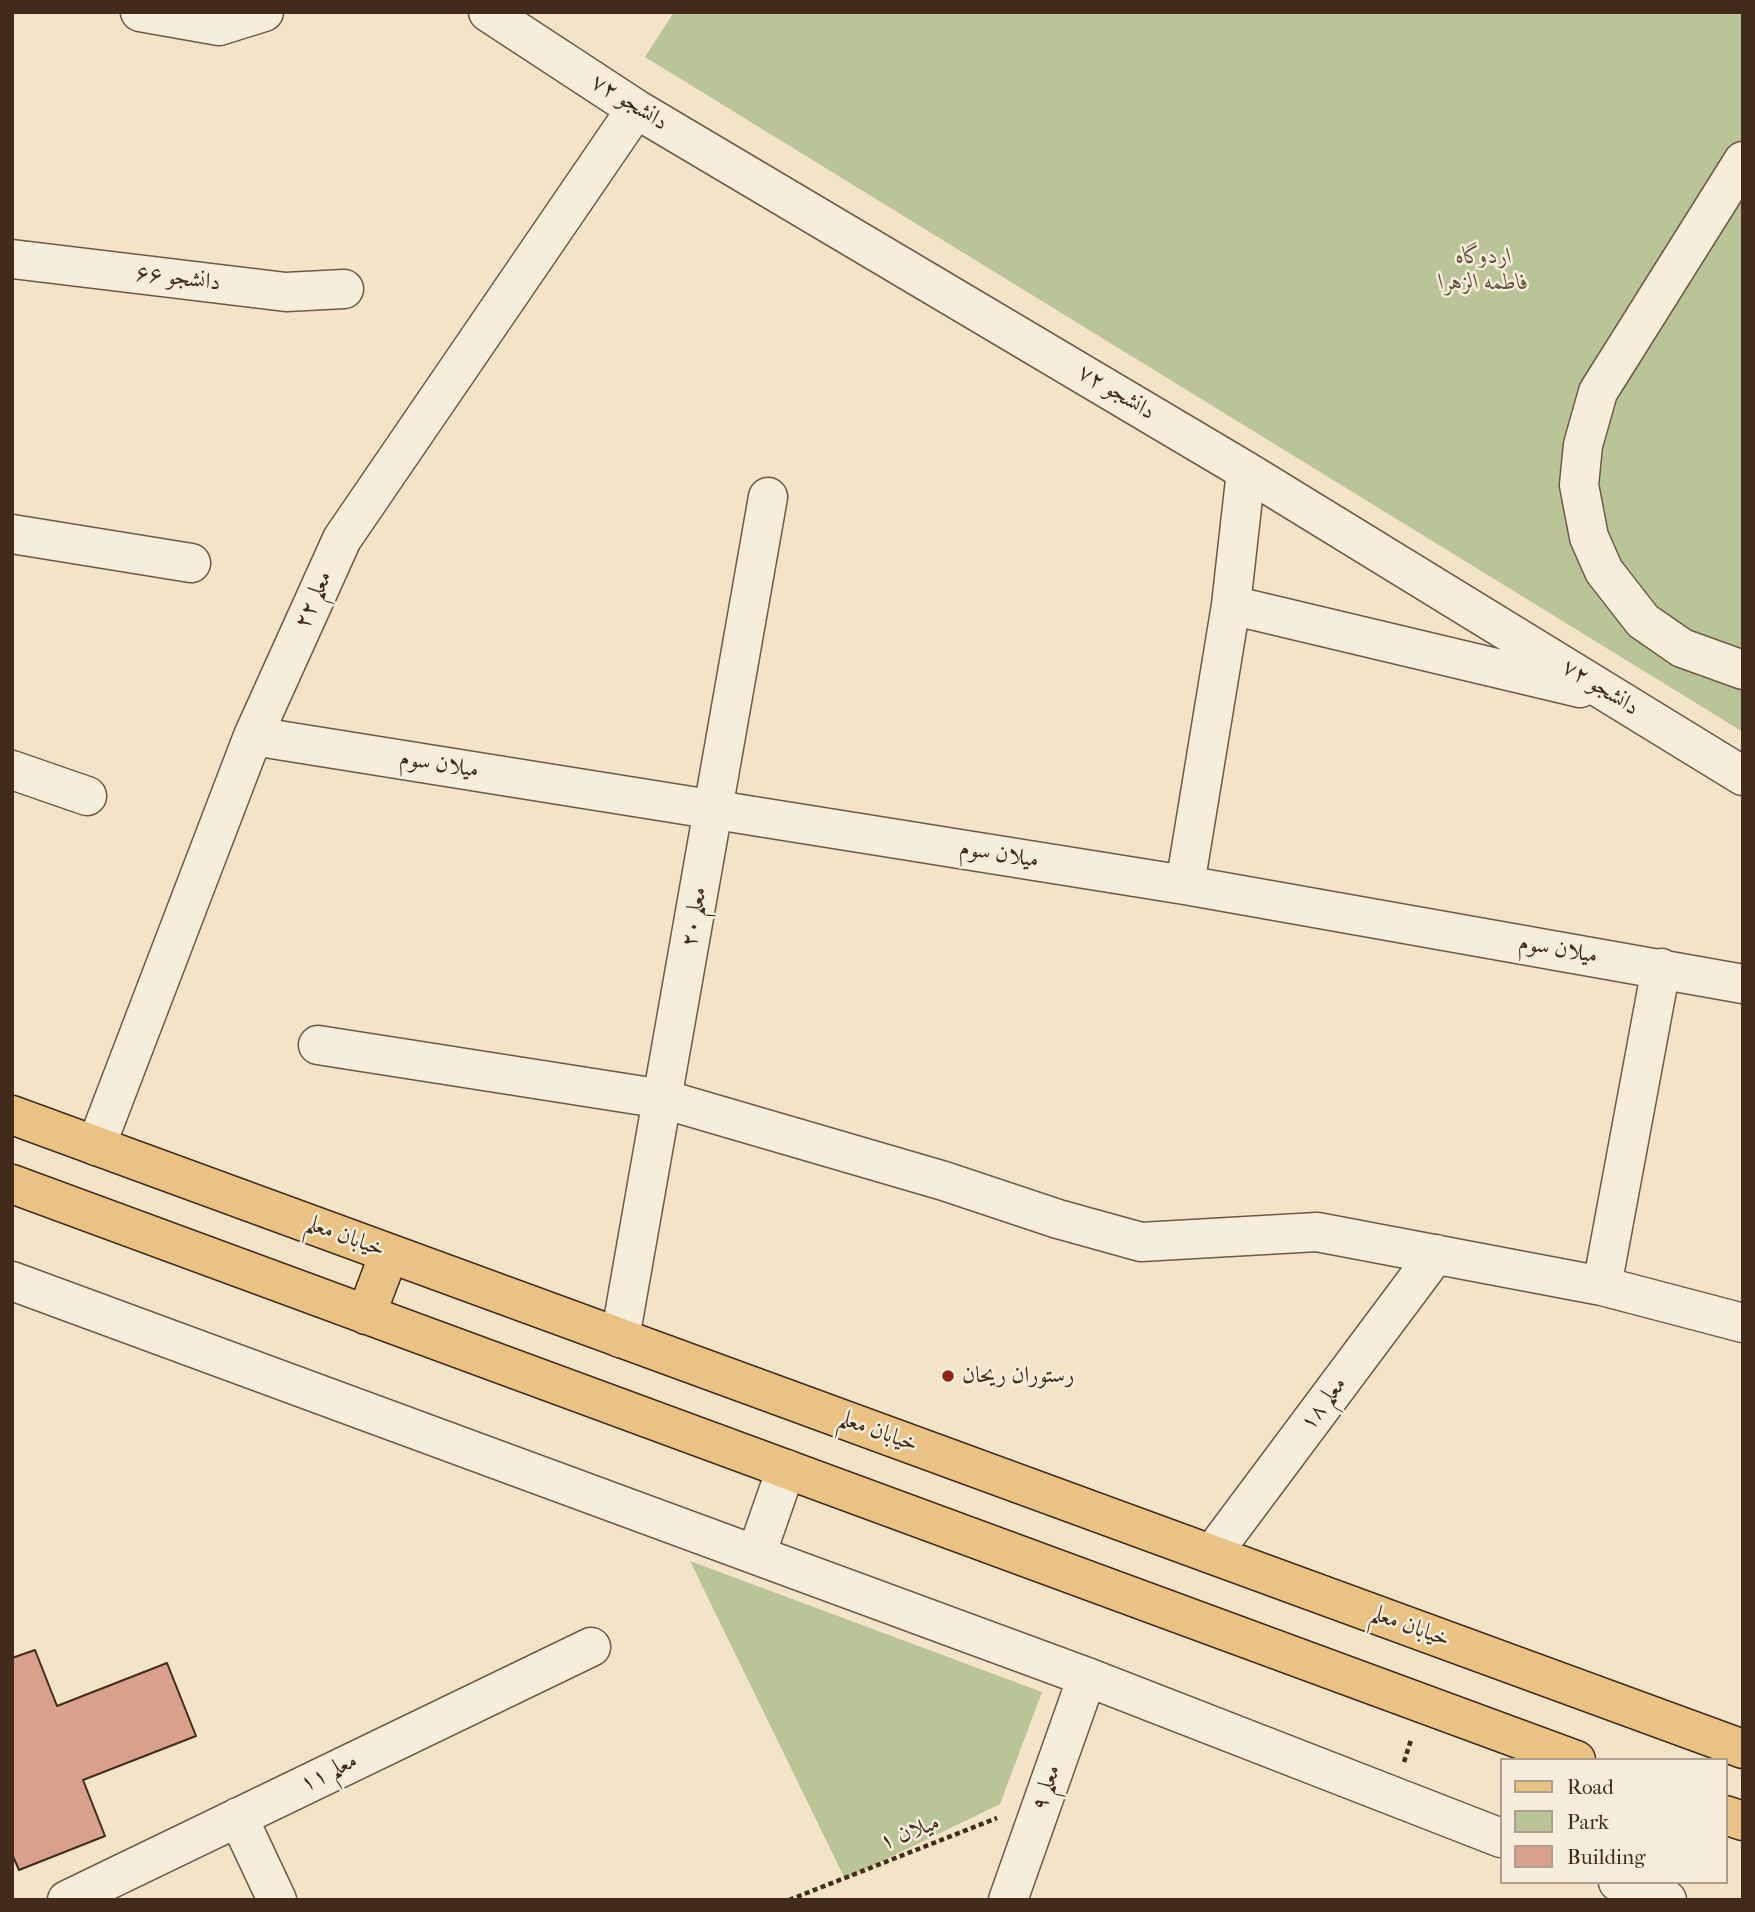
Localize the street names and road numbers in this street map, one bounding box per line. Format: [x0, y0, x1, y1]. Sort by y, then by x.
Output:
street label: دانشجو ۷۲ [585, 69, 673, 137]
street label: دانشجو ۶۶ [134, 260, 222, 298]
street label: دانشجو ۷۲ [1072, 359, 1160, 427]
street label: معلم ۲۲ [289, 567, 339, 633]
street label: دانشجو ۷۲ [1556, 654, 1644, 722]
street label: میلان سوم [397, 745, 481, 785]
street label: میلان سوم [957, 835, 1041, 875]
street label: معلم ۲۰ [676, 885, 714, 949]
street label: میلان سوم [1516, 929, 1600, 971]
street label: خیابان معلم [302, 1210, 388, 1264]
street label: معلم ۱۸ [1295, 1372, 1353, 1436]
street label: خیابان معلم [835, 1405, 921, 1459]
street label: خیابان معلم [1367, 1600, 1453, 1654]
street label: معلم ۱۱ [296, 1747, 362, 1799]
street label: معلم ۹ [1026, 1761, 1068, 1815]
street label: میلان ۱ [876, 1809, 944, 1857]

